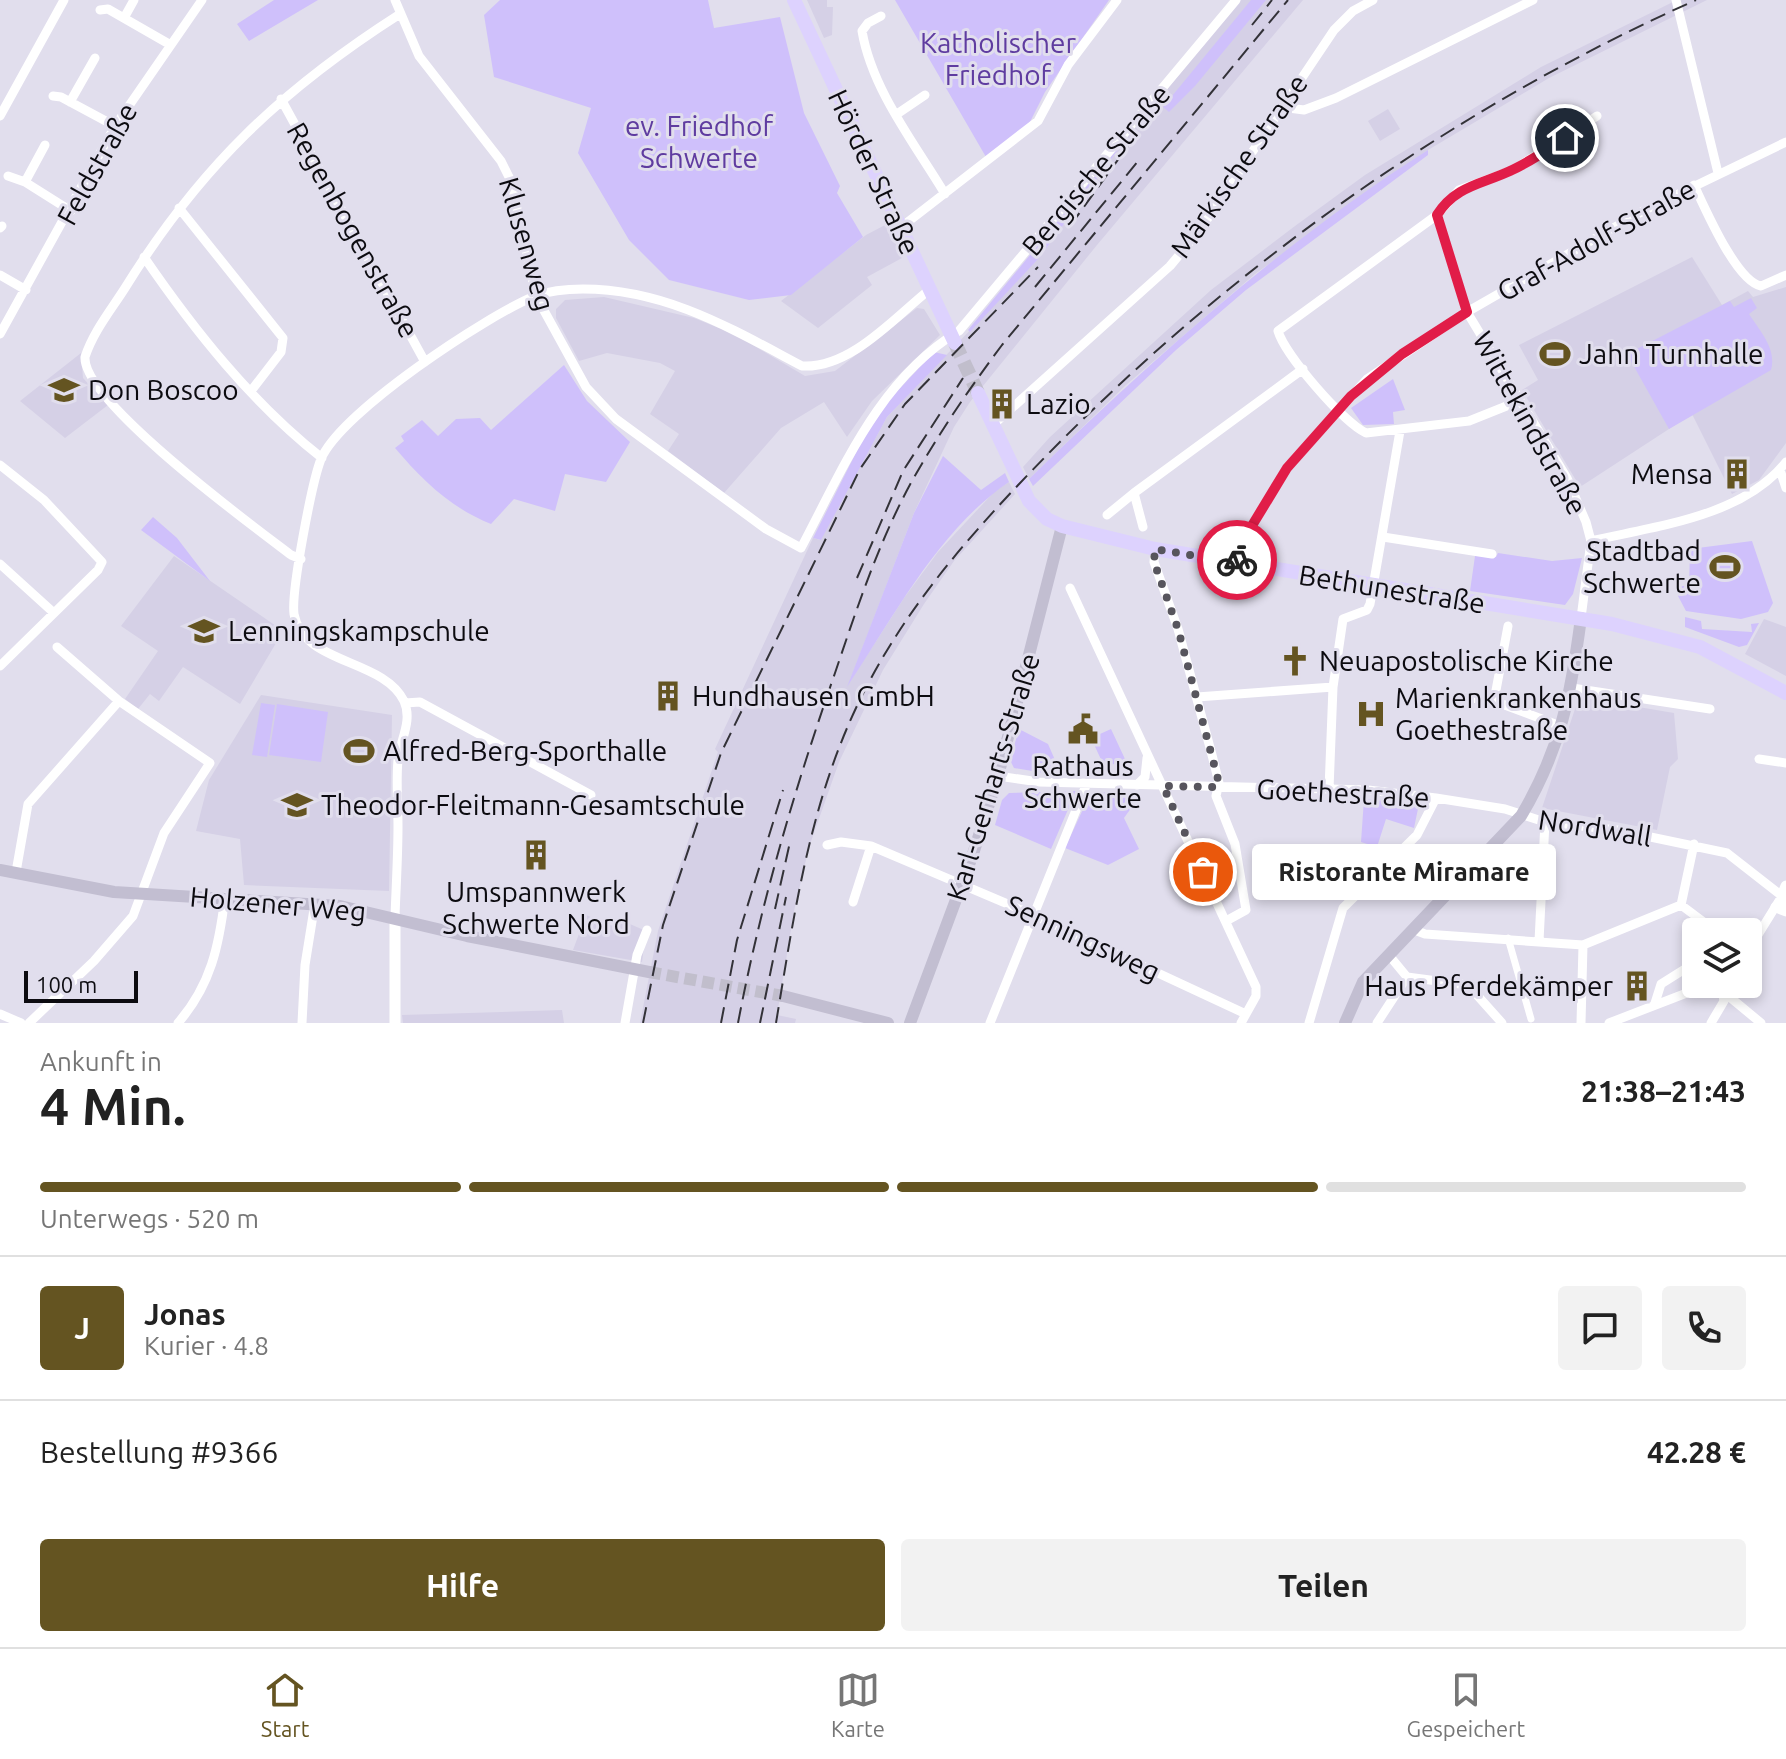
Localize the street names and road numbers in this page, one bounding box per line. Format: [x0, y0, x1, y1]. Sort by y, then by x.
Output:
street label: Märkische Straße [1164, 68, 1313, 263]
street label: Bergische Straße [1015, 78, 1176, 261]
street label: Hörder Straße [823, 84, 926, 259]
street label: Feldstraße [50, 97, 143, 230]
street label: Regenbogenstraße [281, 117, 425, 343]
street label: Graf-Adolf-Straße [1492, 172, 1700, 307]
street label: Klusenweg [494, 174, 561, 314]
street label: Wittekindstraße [1467, 326, 1594, 520]
street label: Bethunestraße [1297, 558, 1487, 619]
street label: Karl-Gerharts-Straße [940, 649, 1045, 904]
street label: Goethestraße [1256, 772, 1430, 813]
street label: Nordwall [1536, 803, 1654, 852]
street label: Holzener Weg [189, 880, 368, 927]
street label: Senningsweg [1001, 888, 1165, 987]

